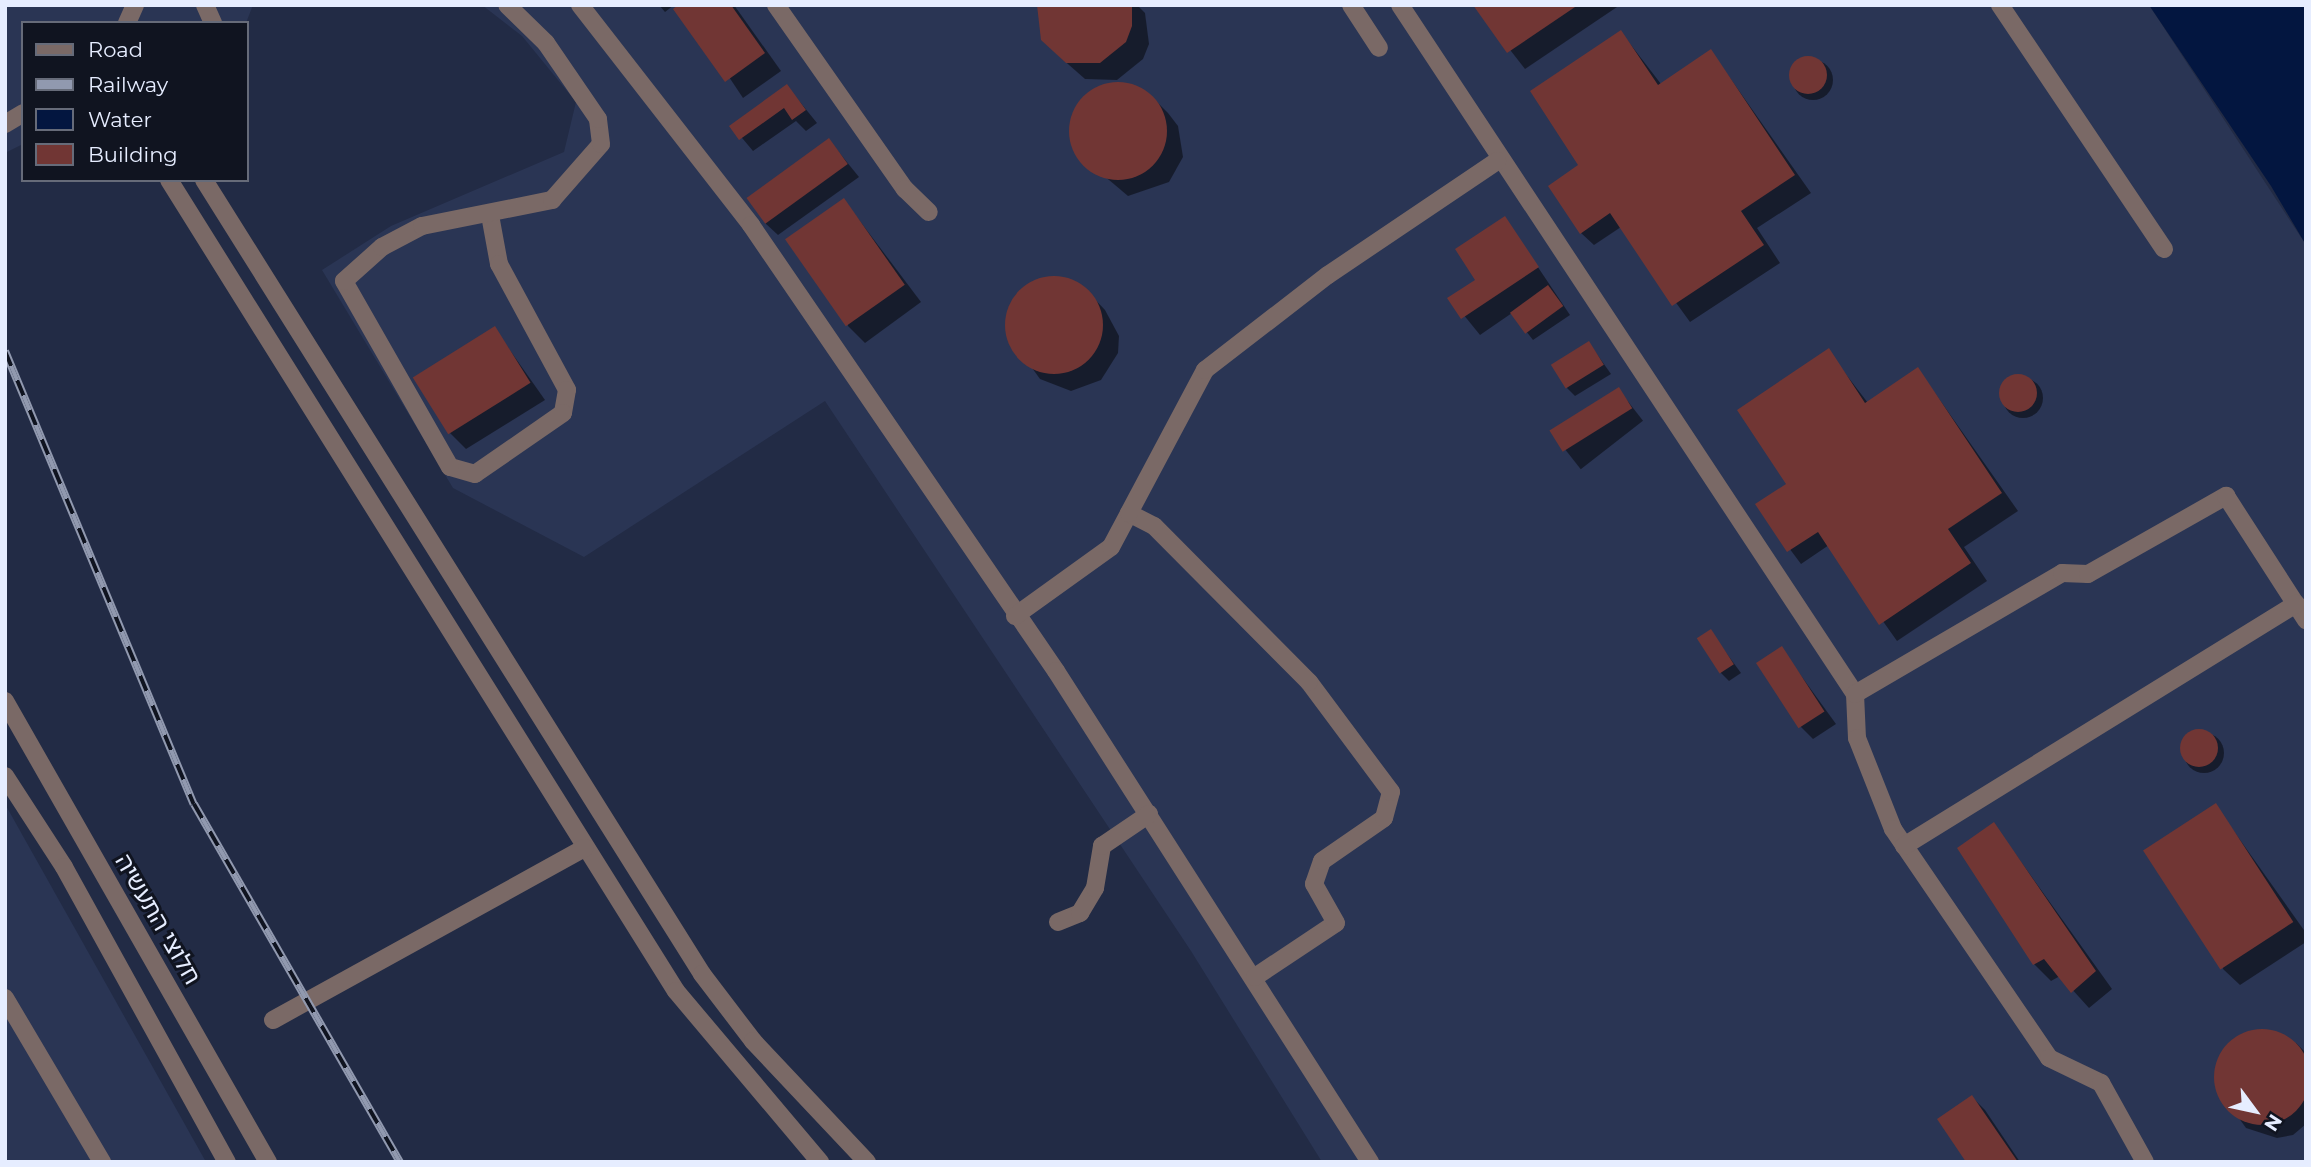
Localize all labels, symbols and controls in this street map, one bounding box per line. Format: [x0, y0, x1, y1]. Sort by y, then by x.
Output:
legend [21, 21, 248, 182]
text: Road [88, 37, 143, 62]
text: Railway [88, 72, 168, 97]
text: Water [88, 107, 152, 132]
text: Building [88, 142, 178, 167]
street label: חלוצי התעשיה [109, 849, 207, 989]
north arrow [2220, 1076, 2290, 1146]
text: N [2259, 1110, 2287, 1135]

